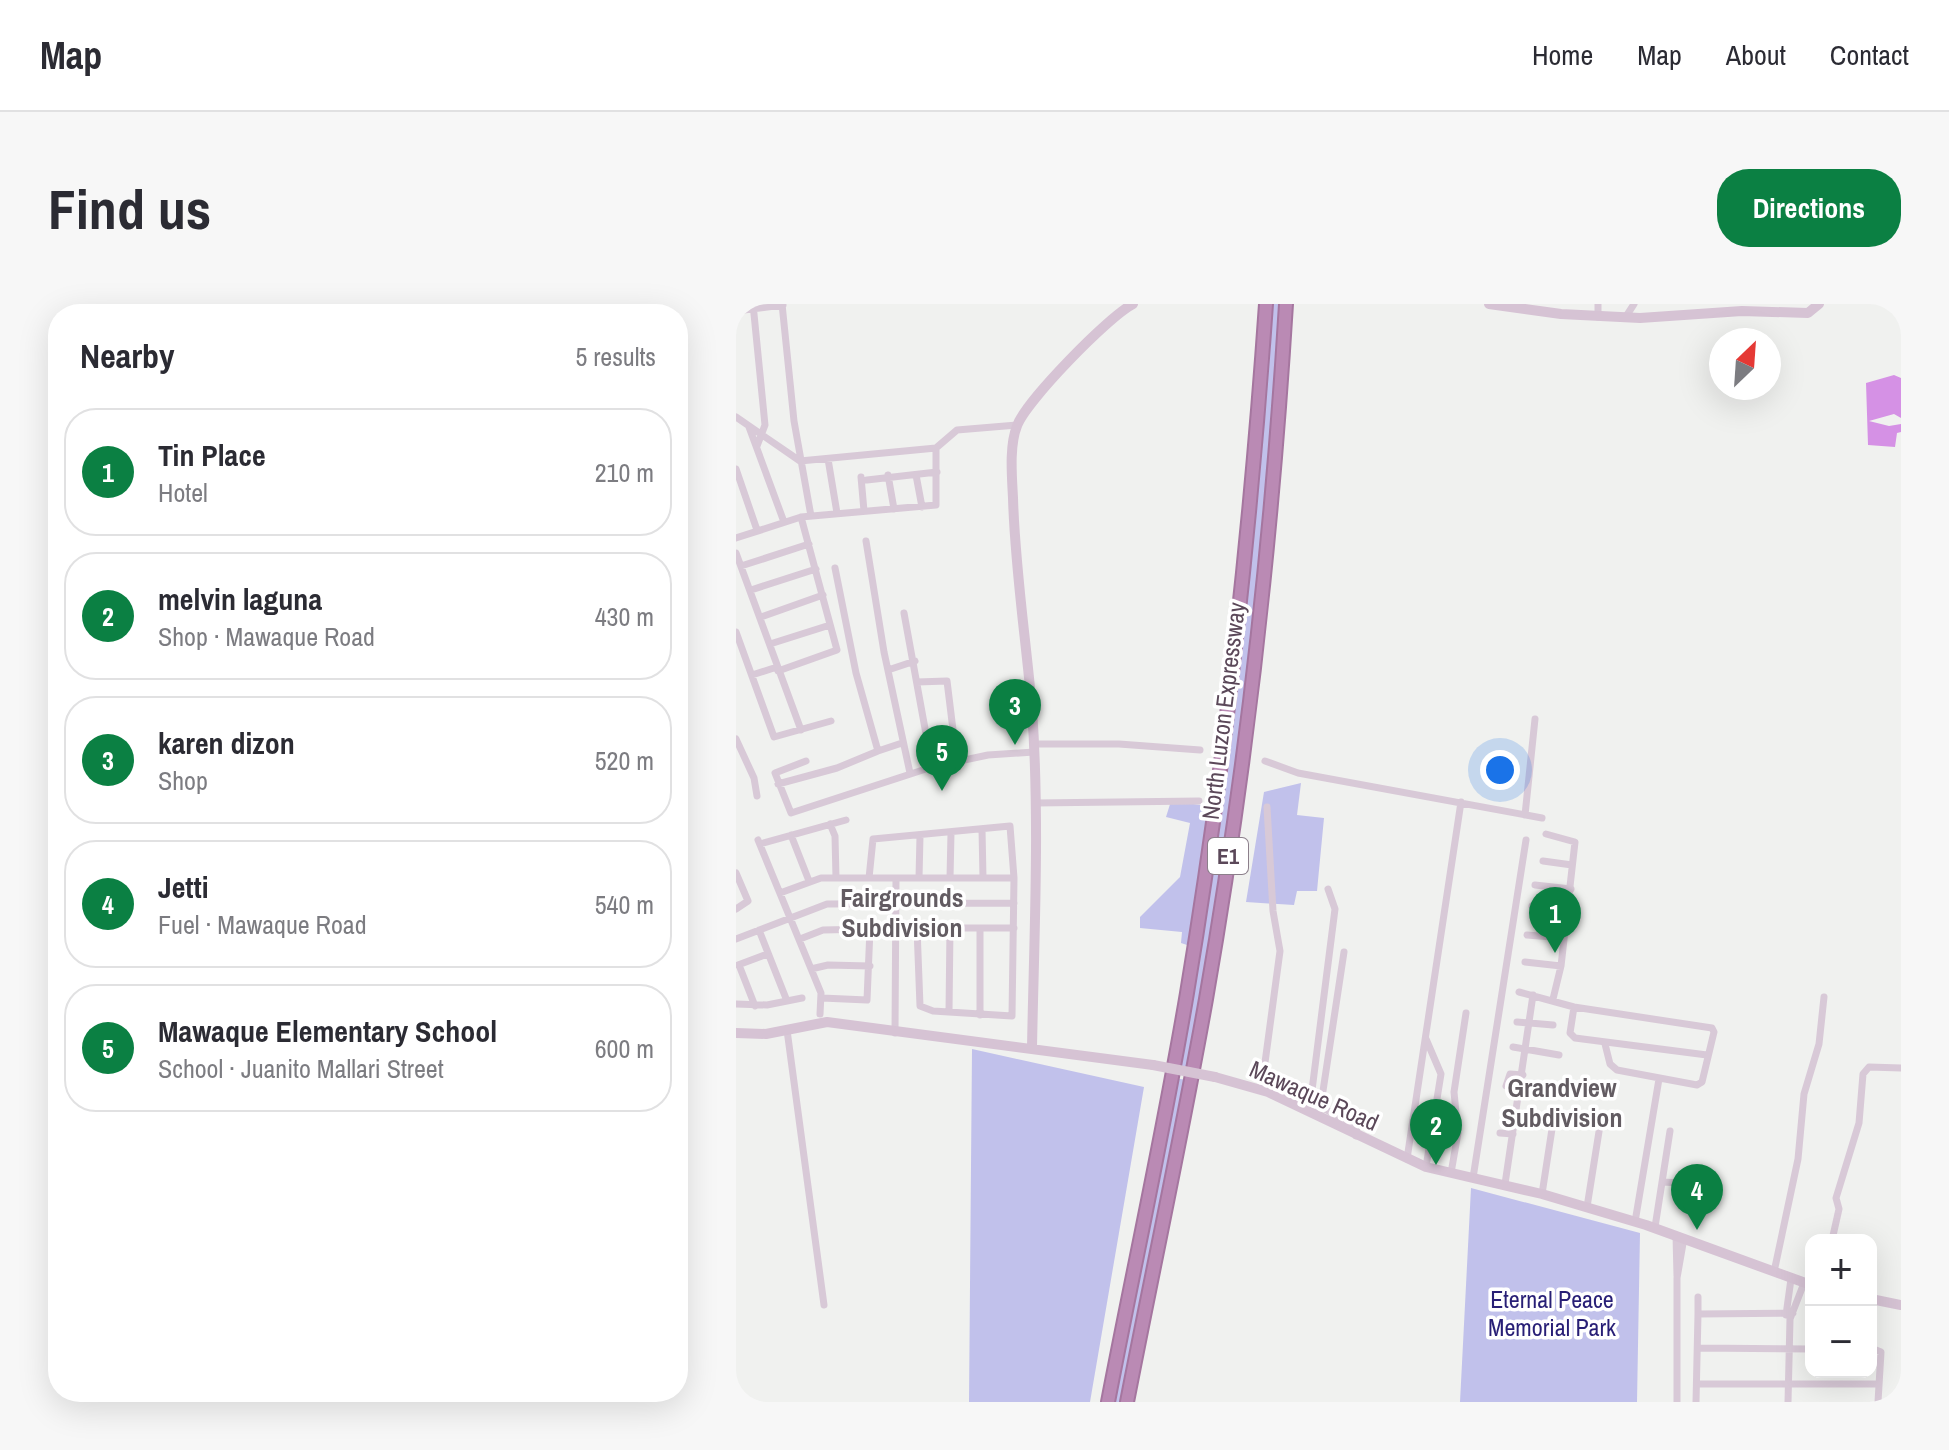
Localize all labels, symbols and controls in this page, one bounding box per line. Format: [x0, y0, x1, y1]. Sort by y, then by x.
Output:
text: Map [40, 30, 102, 81]
text: Home [1532, 36, 1593, 74]
text: Map [1637, 36, 1682, 74]
text: About [1726, 36, 1786, 74]
text: Contact [1830, 36, 1909, 74]
button: Directions [1717, 169, 1901, 247]
text: Find us [48, 171, 211, 246]
north arrow [1709, 328, 1781, 400]
text: Nearby [80, 333, 175, 379]
text: 5 results [575, 339, 656, 374]
text: Tin Place [158, 435, 266, 475]
text: 1 [102, 455, 114, 490]
text: 210 m [595, 455, 654, 490]
text: Hotel [158, 475, 208, 510]
text: melvin laguna [158, 579, 322, 619]
text: 2 [102, 599, 114, 634]
text: 430 m [595, 599, 654, 634]
street label: North Luzon Expressway [1194, 600, 1252, 821]
text: Shop · Mawaque Road [158, 619, 375, 654]
pin: 3 [989, 679, 1041, 745]
text: karen dizon [158, 723, 295, 763]
pin: 5 [916, 725, 968, 791]
text: 3 [102, 743, 114, 778]
text: 520 m [595, 743, 654, 778]
your location [1480, 750, 1520, 790]
text: Shop [158, 763, 208, 798]
road number: E1 [1208, 838, 1248, 874]
text: Jetti [158, 867, 209, 907]
district label: Fairgrounds Subdivision [840, 880, 964, 945]
text: 4 [102, 887, 114, 922]
text: 540 m [595, 887, 654, 922]
pin: 1 [1529, 887, 1581, 953]
text: Fuel · Mawaque Road [158, 907, 367, 942]
text: Mawaque Elementary School [158, 1011, 497, 1051]
text: 5 [102, 1031, 114, 1066]
text: 600 m [595, 1031, 654, 1066]
text: School · Juanito Mallari Street [158, 1051, 444, 1086]
street label: Mawaque Road [1245, 1052, 1384, 1138]
district label: Grandview Subdivision [1502, 1070, 1622, 1135]
pin: 2 [1410, 1099, 1462, 1165]
pin: 4 [1671, 1164, 1723, 1230]
map controls [1805, 1234, 1877, 1378]
button: + [1805, 1234, 1877, 1306]
park label: Eternal Peace Memorial Park [1488, 1283, 1616, 1343]
button: − [1805, 1306, 1877, 1378]

